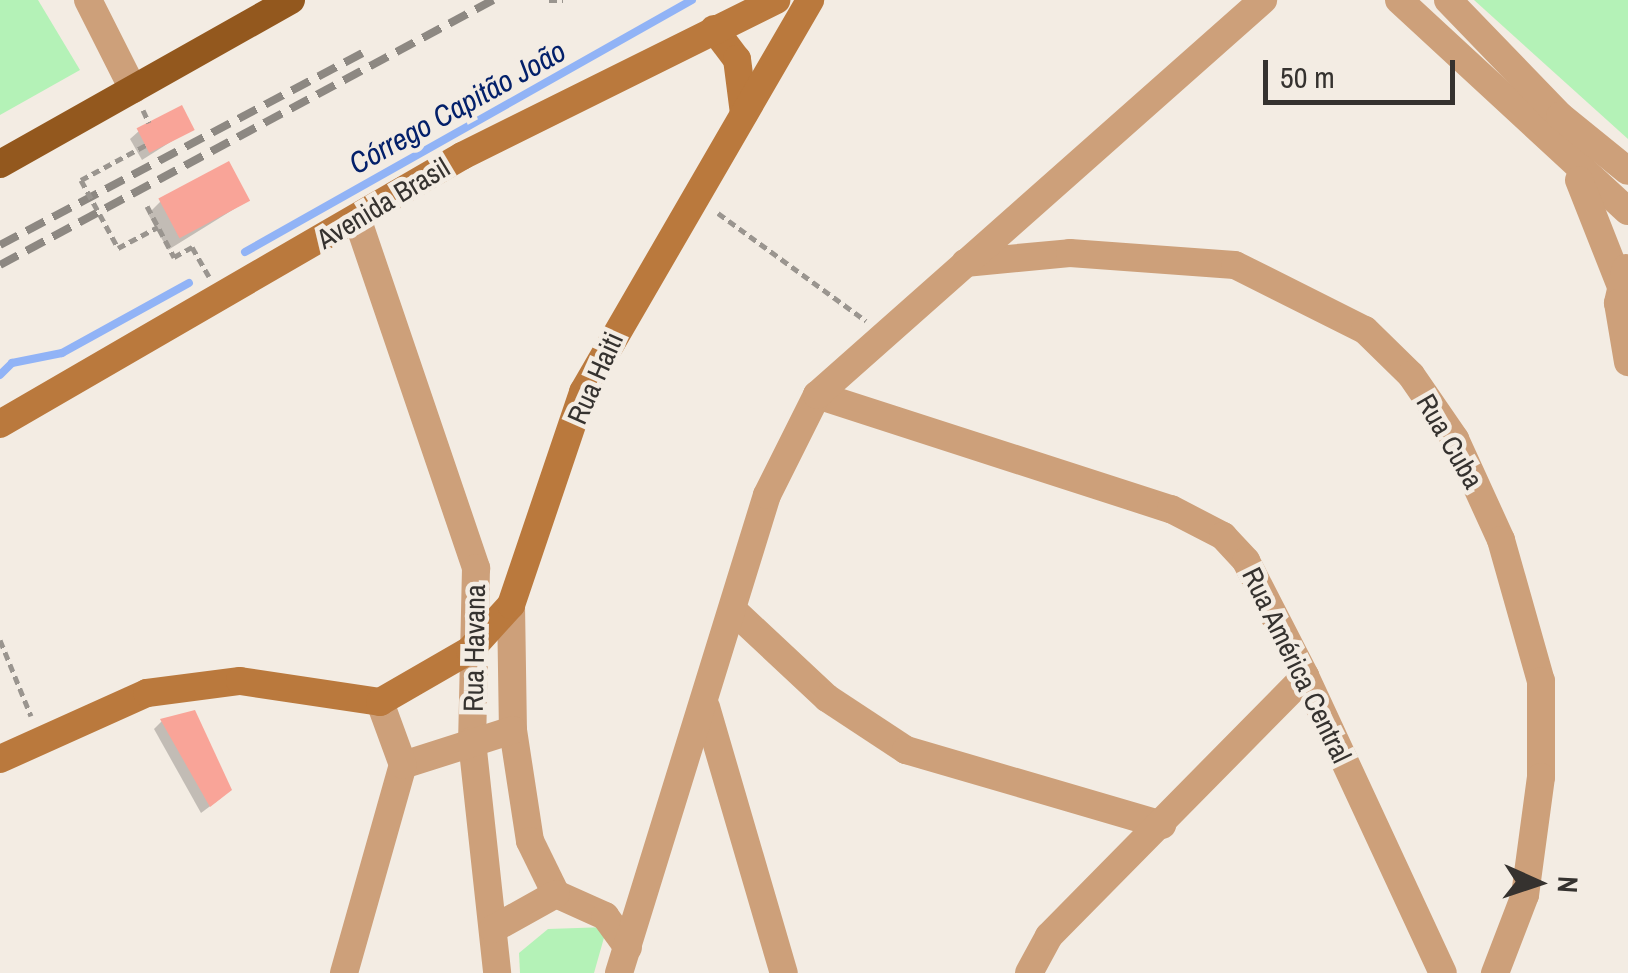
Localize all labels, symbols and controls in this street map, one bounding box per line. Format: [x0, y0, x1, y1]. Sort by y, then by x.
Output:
water label: Córrego Capitão João [342, 33, 572, 181]
scale bar [1268, 40, 1460, 102]
text: 50 m [1280, 57, 1335, 97]
street label: Avenida Brasil [311, 150, 455, 256]
street label: Rua Haiti [560, 327, 630, 429]
street label: Rua Cuba [1410, 388, 1490, 494]
street label: Rua América Central [1235, 561, 1359, 769]
street label: Rua Havana [456, 584, 492, 712]
north arrow [1488, 833, 1588, 933]
text: N [1549, 875, 1587, 894]

